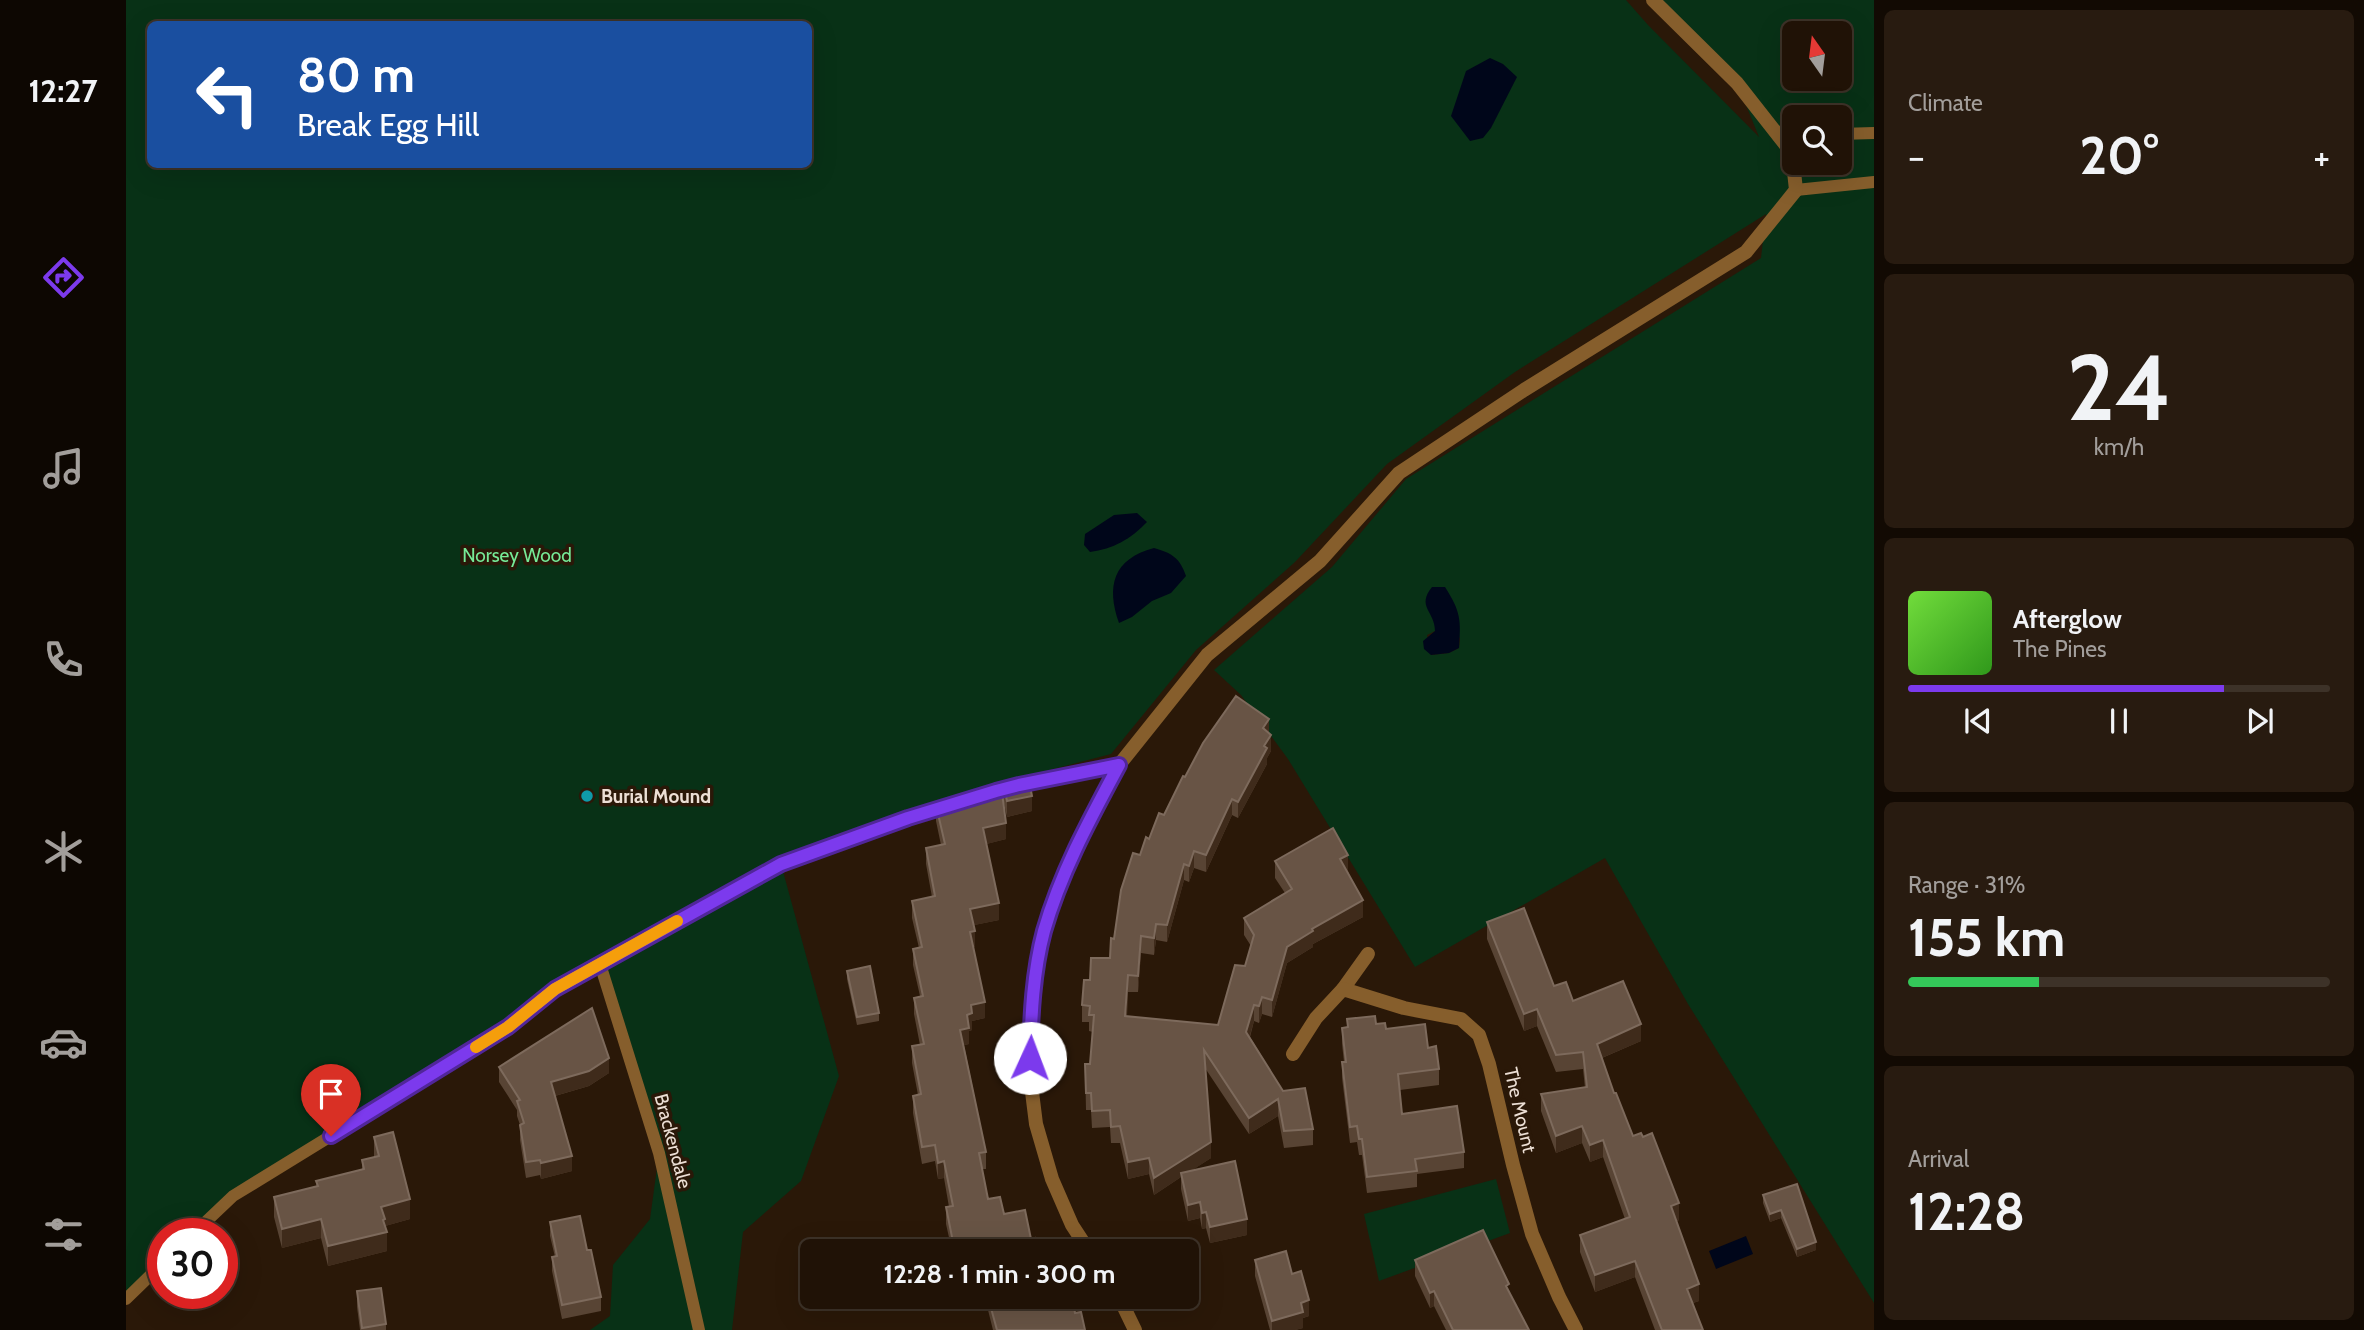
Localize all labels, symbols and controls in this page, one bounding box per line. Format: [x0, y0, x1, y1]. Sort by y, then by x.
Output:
north arrow [1782, 21, 1852, 91]
map controls [1782, 21, 1852, 175]
text: 80 m [297, 45, 415, 104]
icon: left [182, 49, 273, 140]
text: 12:27 [28, 71, 98, 110]
text: Climate [1908, 89, 1983, 117]
text: Break Egg Hill [297, 105, 479, 144]
button: search [1782, 105, 1852, 175]
text: 20° [2079, 124, 2159, 187]
text: − [1908, 133, 1925, 180]
text: + [2313, 133, 2330, 180]
icon: directions [39, 253, 88, 302]
text: 24 [2067, 332, 2171, 443]
text: km/h [2094, 433, 2144, 461]
icon: music [39, 444, 88, 493]
park label: Norsey Wood [462, 544, 572, 567]
text: Afterglow [2013, 603, 2122, 635]
icon: phone [39, 635, 88, 684]
text: The Pines [2013, 635, 2107, 663]
icon: previous [1959, 702, 1997, 740]
icon: pause [2100, 702, 2138, 740]
icon: next [2241, 702, 2279, 740]
place label: Burial Mound [601, 785, 711, 808]
marker: Burial Mound [579, 788, 595, 804]
icon: climate [39, 827, 88, 876]
text: Range · 31% [1908, 871, 2025, 899]
text: 155 km [1908, 906, 2065, 969]
icon: car [39, 1018, 88, 1067]
position arrow [993, 1021, 1067, 1095]
pin [301, 1064, 361, 1136]
street label: The Mount [1499, 1065, 1541, 1155]
icon: arrive [312, 1075, 350, 1113]
street label: Brackendale [649, 1091, 697, 1191]
text: Arrival [1908, 1145, 1969, 1173]
text: 12:28 [1908, 1180, 2025, 1243]
icon: filters [39, 1210, 88, 1259]
speed limit sign: 30 [147, 1218, 238, 1309]
text: 12:28 · 1 min · 300 m [884, 1258, 1115, 1290]

